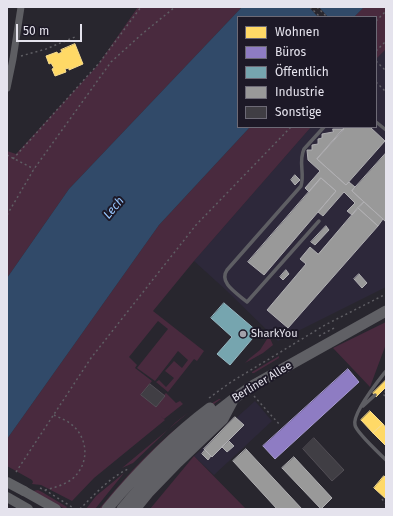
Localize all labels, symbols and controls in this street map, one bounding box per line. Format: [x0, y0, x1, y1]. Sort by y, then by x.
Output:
scale bar [18, 16, 84, 42]
legend [237, 16, 377, 128]
text: 50 m [23, 24, 49, 38]
text: Wohnen [275, 25, 319, 39]
text: Büros [275, 45, 306, 59]
text: Öffentlich [275, 65, 329, 79]
text: Industrie [275, 85, 324, 99]
text: Sonstige [275, 105, 322, 119]
water label: Lech [101, 194, 127, 222]
place label: SharkYou [251, 327, 298, 341]
marker: SharkYou [238, 329, 248, 339]
street label: Berliner Allee [230, 359, 294, 405]

